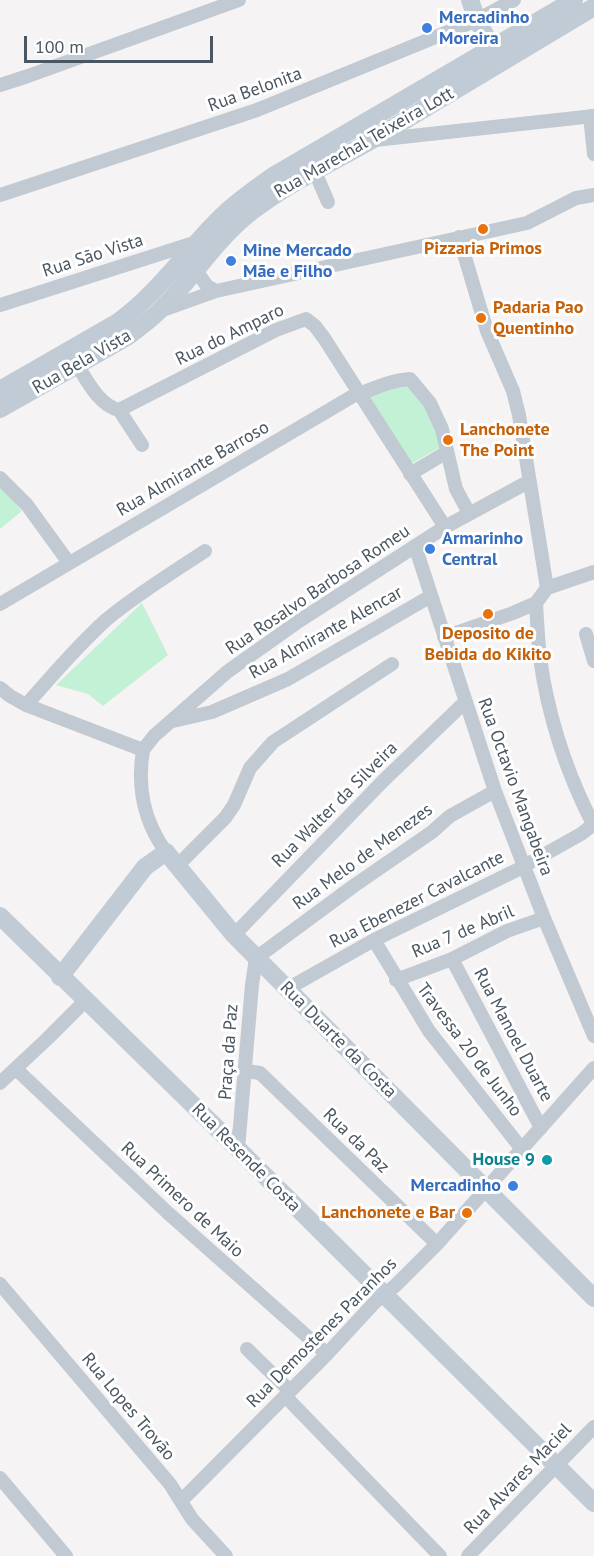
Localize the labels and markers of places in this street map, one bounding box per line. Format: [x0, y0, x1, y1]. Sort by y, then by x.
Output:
place label: Mercadinho Moreira [439, 7, 529, 50]
marker: Mercadinho Moreira [420, 21, 434, 35]
marker: Pizzaria Primos [476, 222, 490, 236]
place label: Pizzaria Primos [424, 238, 542, 260]
place label: Mine Mercado Mãe e Filho [243, 240, 352, 282]
marker: Mine Mercado Mãe e Filho [224, 254, 238, 268]
place label: Padaria Pao Quentinho [493, 297, 583, 340]
marker: Padaria Pao Quentinho [474, 311, 488, 325]
place label: Lanchonete The Point [460, 419, 550, 462]
marker: Lanchonete The Point [441, 433, 455, 447]
place label: Armarinho Central [442, 528, 523, 570]
marker: Armarinho Central [423, 542, 437, 556]
marker: Deposito de Bebida do Kikito [481, 607, 495, 621]
place label: Deposito de Bebida do Kikito [425, 623, 551, 666]
place label: House 9 [472, 1149, 535, 1171]
marker: House 9 [540, 1153, 554, 1167]
place label: Mercadinho [411, 1175, 501, 1197]
marker: Mercadinho [506, 1179, 520, 1193]
place label: Lanchonete e Bar [321, 1202, 455, 1224]
marker: Lanchonete e Bar [460, 1206, 474, 1220]

